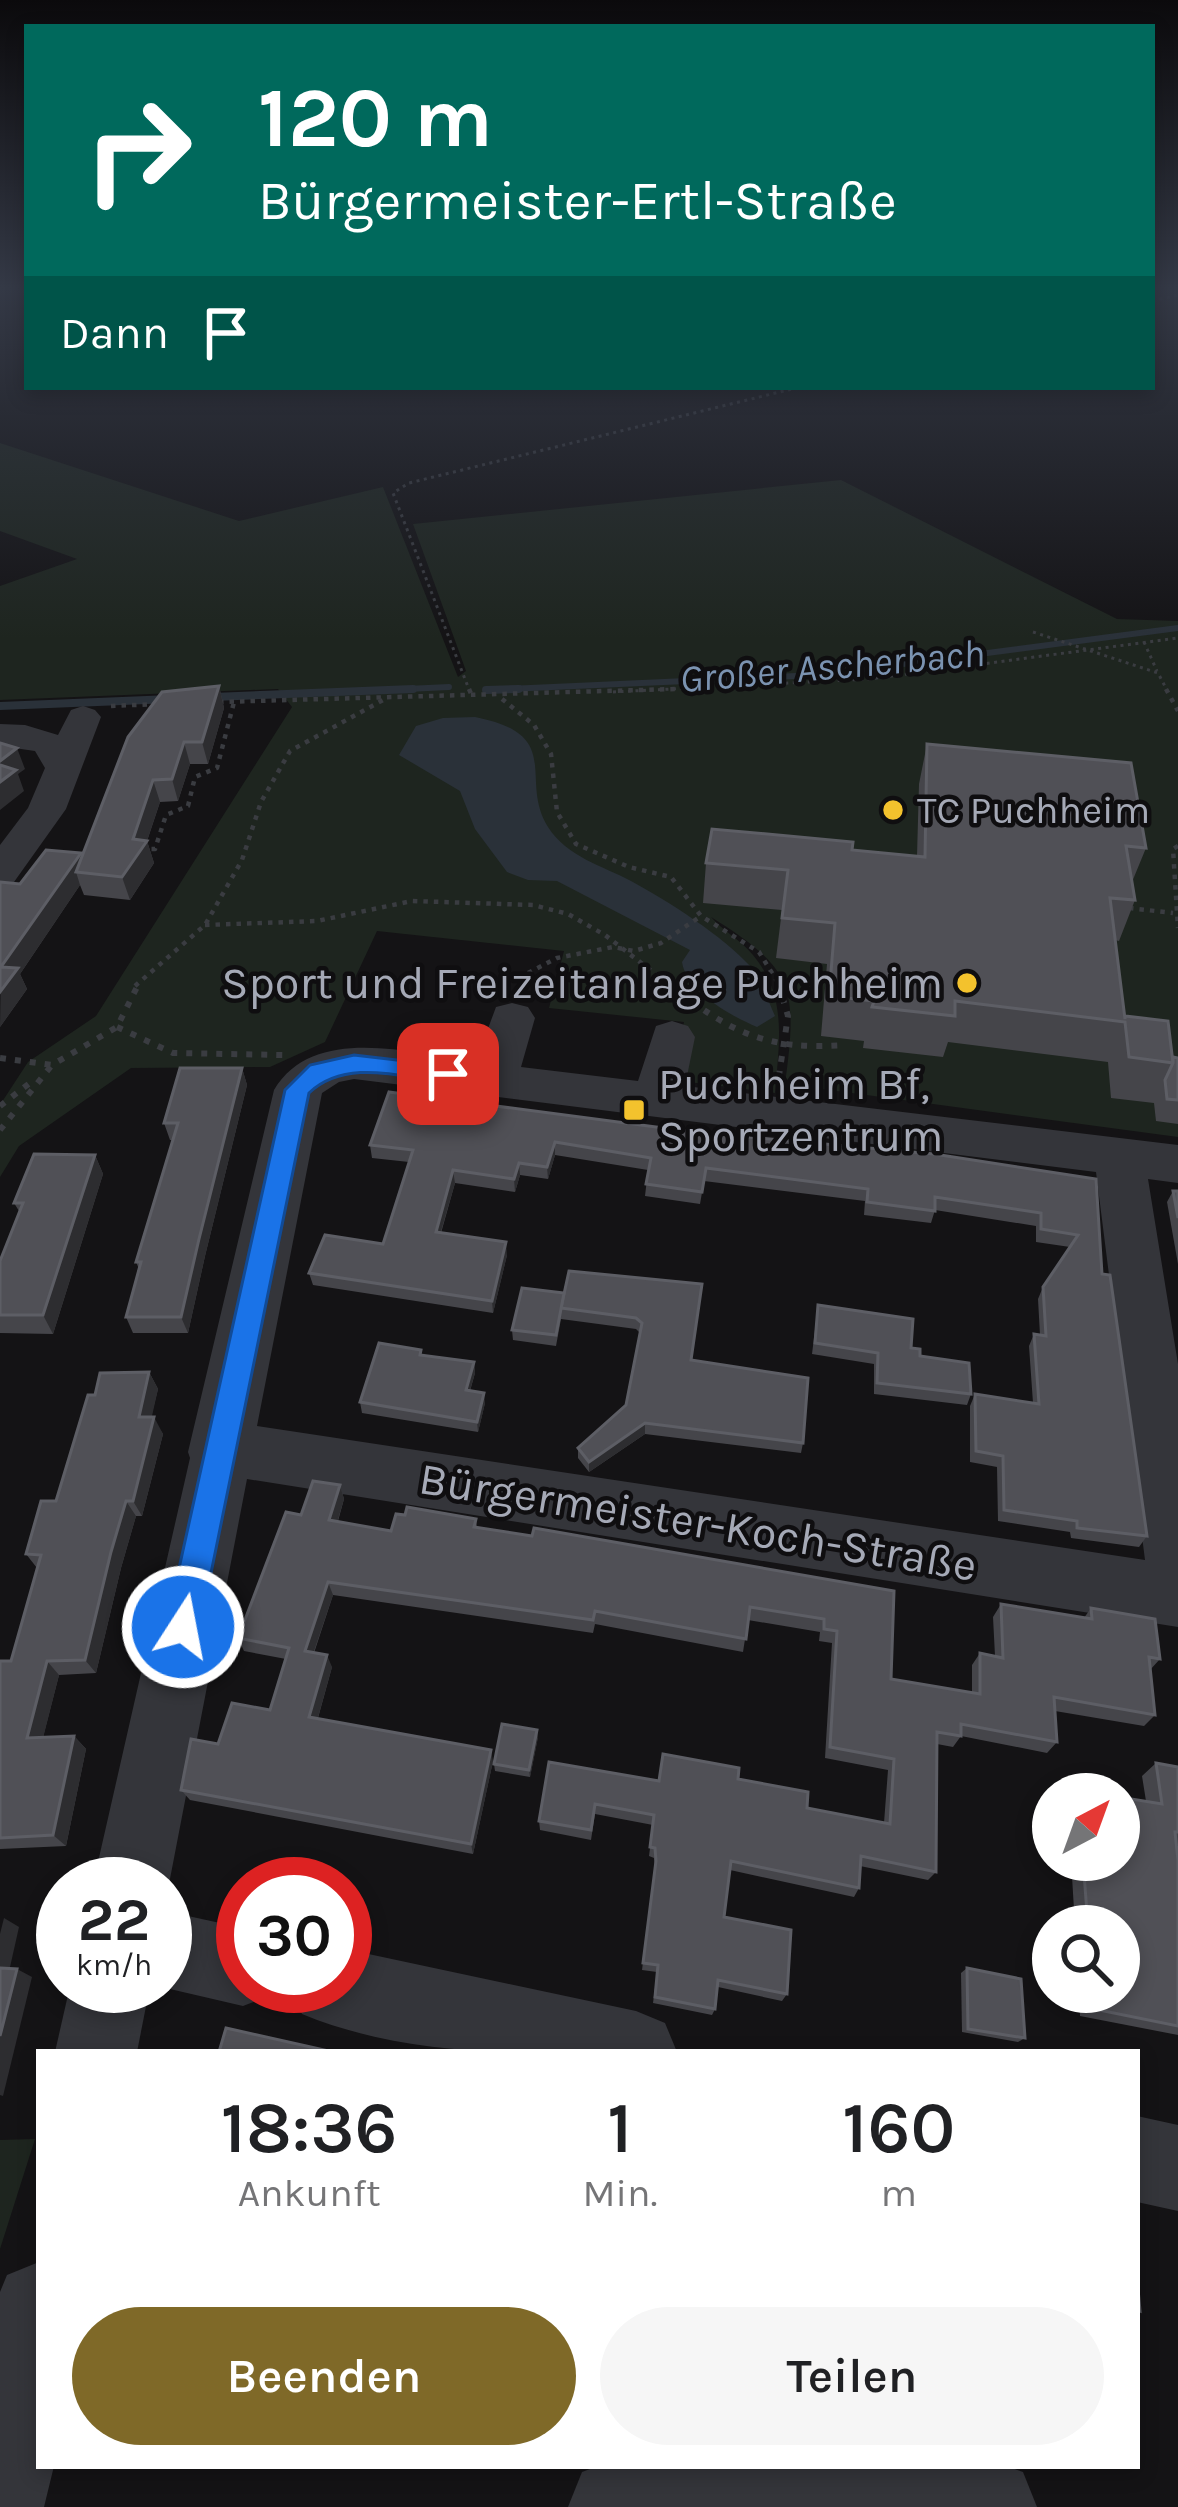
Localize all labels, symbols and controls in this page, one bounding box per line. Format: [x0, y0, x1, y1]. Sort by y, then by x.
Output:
text: 120 m [258, 69, 493, 167]
icon: right [60, 72, 216, 228]
text: Bürgermeister-Ertl-Straße [258, 169, 897, 233]
icon: arrive [193, 300, 259, 366]
text: Dann [60, 307, 169, 359]
water label: Großer Ascherbach [678, 630, 986, 702]
place label: TC Puchheim [917, 787, 1150, 833]
marker: TC Puchheim [880, 797, 906, 823]
place label: Sport und Freizeitanlage Puchheim [221, 957, 943, 1010]
marker: Sport und Freizeitanlage Puchheim [954, 970, 980, 996]
pin [397, 1023, 499, 1125]
icon: arrive [415, 1041, 481, 1107]
place label: Puchheim Bf, Sportzentrum [658, 1058, 943, 1162]
marker: Puchheim Bf, Sportzentrum [621, 1097, 647, 1123]
street label: Bürgermeister-Koch-Straße [415, 1452, 980, 1593]
position arrow [120, 1564, 246, 1690]
north arrow [1032, 1773, 1140, 1881]
map controls [1032, 1773, 1140, 2013]
speed limit sign: 30 [216, 1857, 372, 2013]
text: 22 [78, 1885, 150, 1955]
button: search [1032, 1905, 1140, 2013]
text: km/h [76, 1947, 152, 1983]
text: 18:36 [221, 2086, 398, 2170]
text: 1 [607, 2086, 633, 2170]
text: 160 [842, 2086, 955, 2170]
text: Ankunft [238, 2170, 381, 2216]
text: Min. [582, 2170, 658, 2216]
text: m [881, 2170, 917, 2216]
button: Beenden [72, 2307, 576, 2445]
button: Teilen [600, 2307, 1104, 2445]

